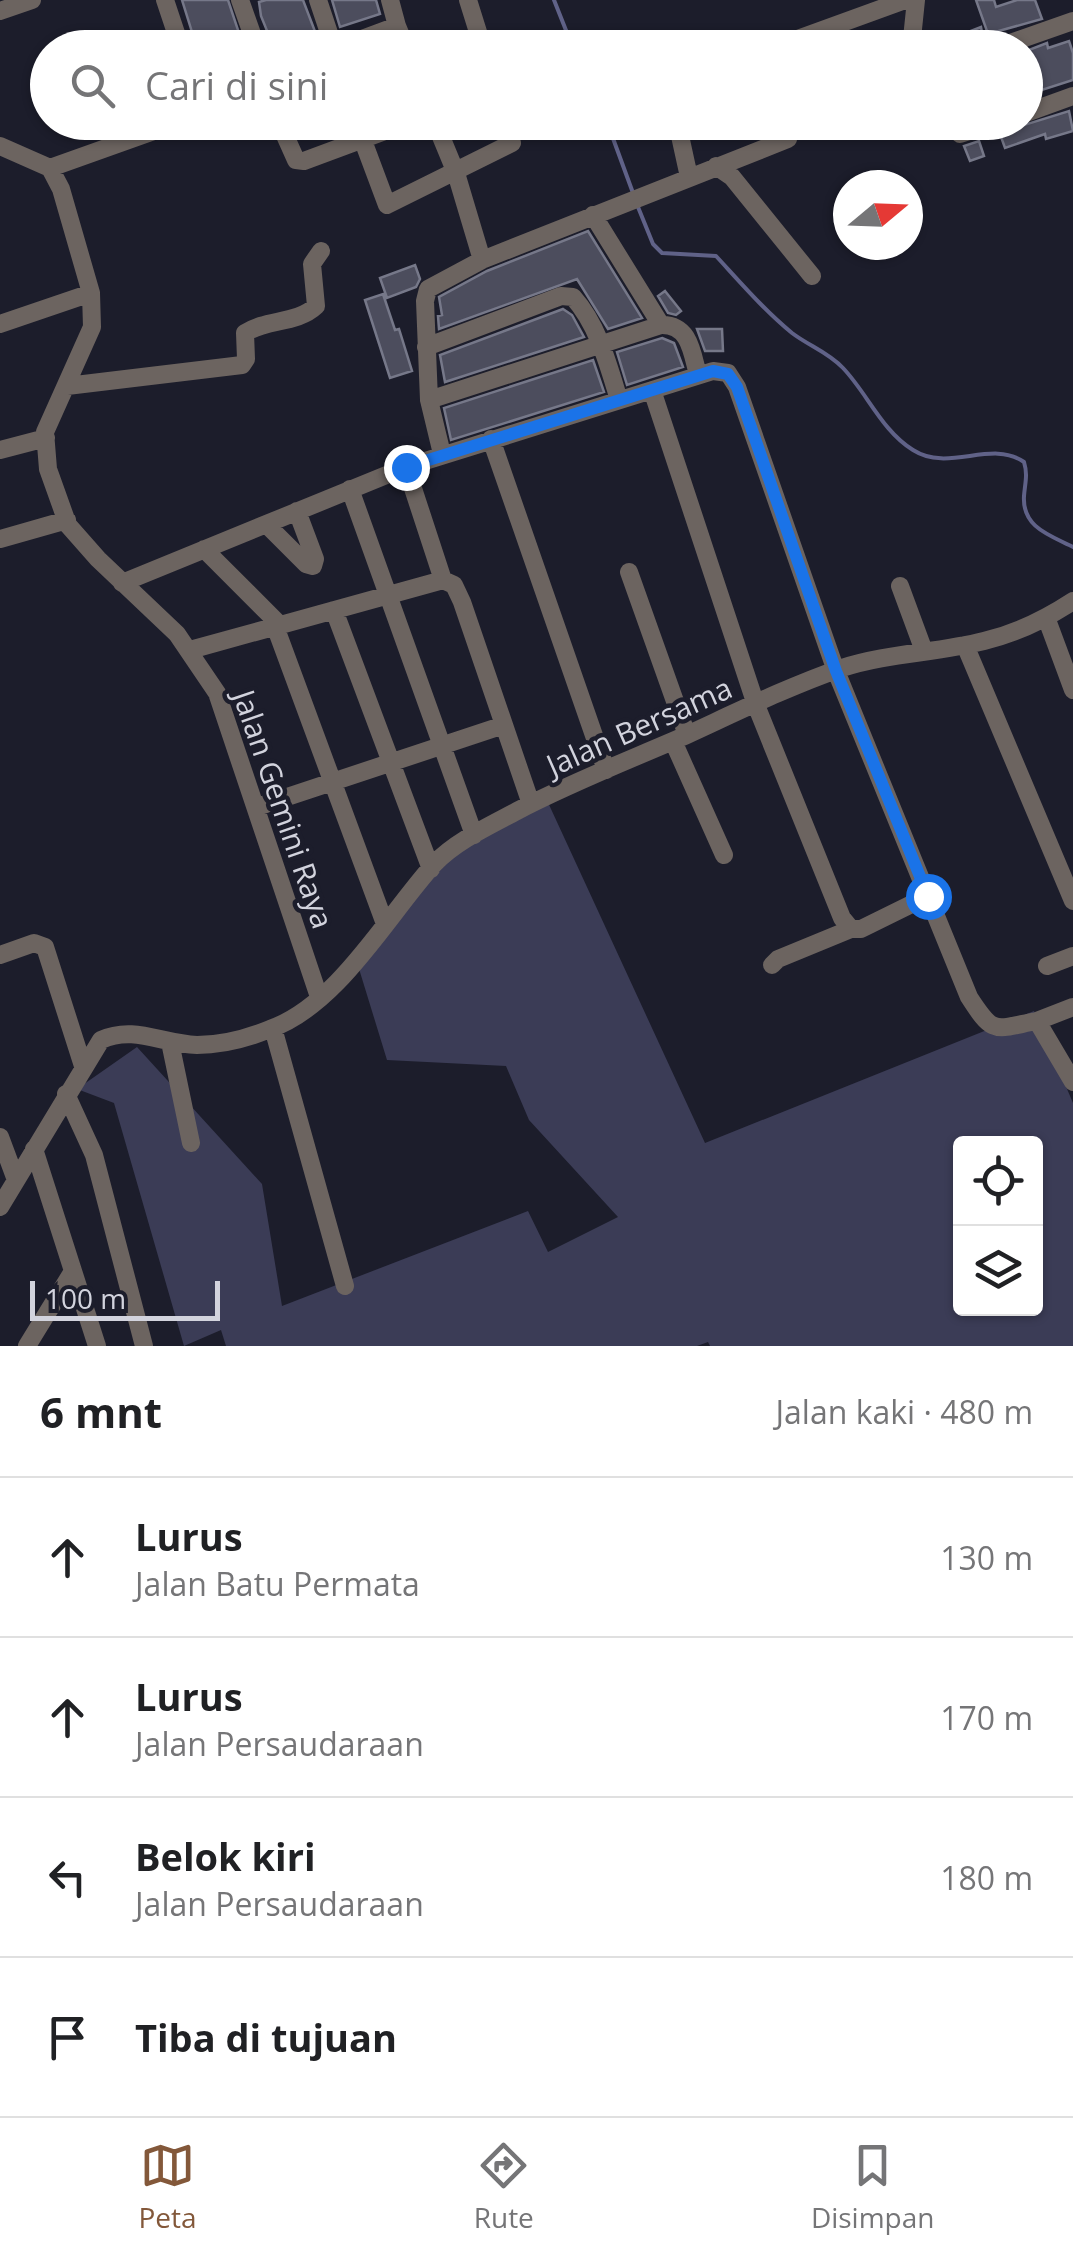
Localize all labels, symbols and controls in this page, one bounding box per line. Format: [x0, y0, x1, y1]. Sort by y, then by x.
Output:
search box [30, 30, 1043, 140]
icon: search [65, 58, 120, 113]
text: Cari di sini [145, 59, 328, 111]
north arrow [833, 170, 923, 260]
route end [384, 445, 430, 491]
street label: Jalan Bersama [537, 667, 738, 786]
street label: Jalan Gemini Raya [223, 681, 344, 934]
route start [906, 874, 952, 920]
map controls [953, 1136, 1043, 1316]
button: locate [953, 1136, 1043, 1226]
button: layers [953, 1226, 1043, 1316]
scale bar [30, 1276, 220, 1320]
text: 100 m [45, 1279, 126, 1317]
text: 6 mnt [40, 1383, 162, 1440]
text: Jalan kaki · 480 m [775, 1390, 1033, 1433]
text: Lurus [135, 1510, 243, 1562]
icon: ahead [40, 1530, 95, 1585]
text: 130 m [940, 1536, 1033, 1579]
text: Jalan Batu Permata [135, 1562, 420, 1605]
text: Lurus [135, 1670, 243, 1722]
icon: ahead [40, 1690, 95, 1745]
text: 170 m [940, 1696, 1033, 1739]
text: Jalan Persaudaraan [135, 1722, 424, 1765]
text: Belok kiri [135, 1830, 316, 1882]
icon: left [40, 1850, 95, 1905]
text: 180 m [940, 1856, 1033, 1899]
text: Jalan Persaudaraan [135, 1882, 424, 1925]
icon: arrive [40, 2010, 95, 2065]
text: Tiba di tujuan [135, 2011, 397, 2063]
tab: Peta [139, 2138, 197, 2236]
tab: Rute [474, 2138, 534, 2236]
tab: Disimpan [811, 2138, 934, 2236]

